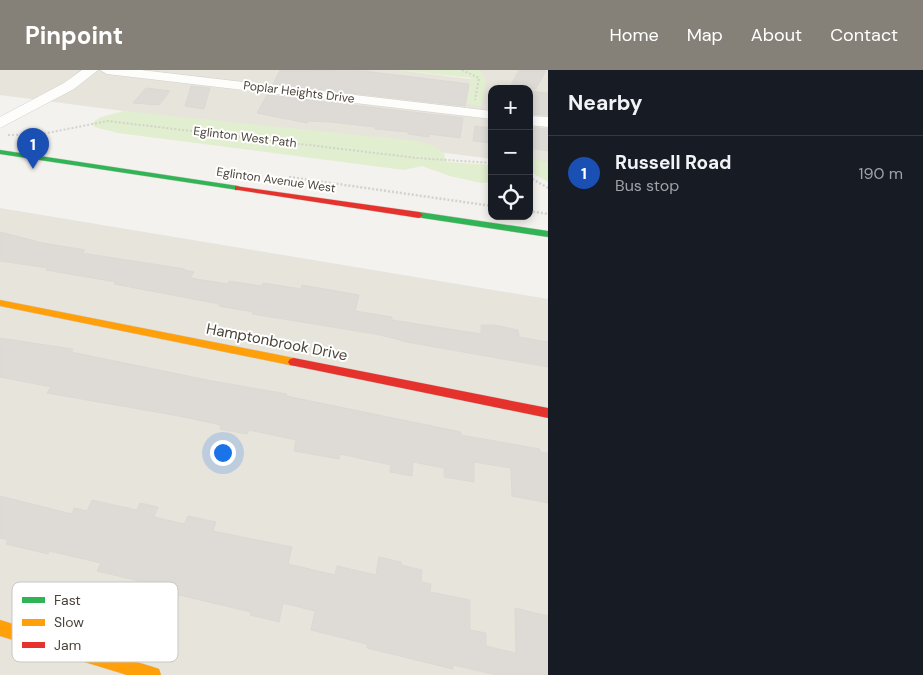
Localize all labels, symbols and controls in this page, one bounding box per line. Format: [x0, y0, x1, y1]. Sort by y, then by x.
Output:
text: Pinpoint [25, 20, 123, 51]
text: Home [609, 23, 659, 47]
text: Map [687, 23, 723, 47]
text: About [751, 23, 802, 47]
text: Contact [830, 23, 898, 47]
street label: Poplar Heights Drive [242, 77, 356, 107]
map controls [488, 85, 533, 220]
button: + [488, 85, 533, 130]
text: Nearby [568, 89, 642, 117]
street label: Eglinton West Path [193, 123, 298, 151]
pin: 1 [17, 128, 49, 169]
button: − [488, 130, 533, 175]
text: Russell Road [615, 150, 732, 175]
text: 1 [581, 163, 587, 184]
text: 190 m [859, 163, 903, 184]
street label: Eglinton Avenue West [216, 164, 337, 196]
button: locate [488, 175, 533, 220]
text: Bus stop [615, 175, 679, 196]
street label: Hamptonbrook Drive [205, 318, 349, 366]
your location [210, 440, 236, 466]
legend [12, 582, 178, 662]
text: Fast [54, 591, 81, 609]
text: Slow [54, 613, 84, 631]
text: Jam [54, 636, 81, 654]

